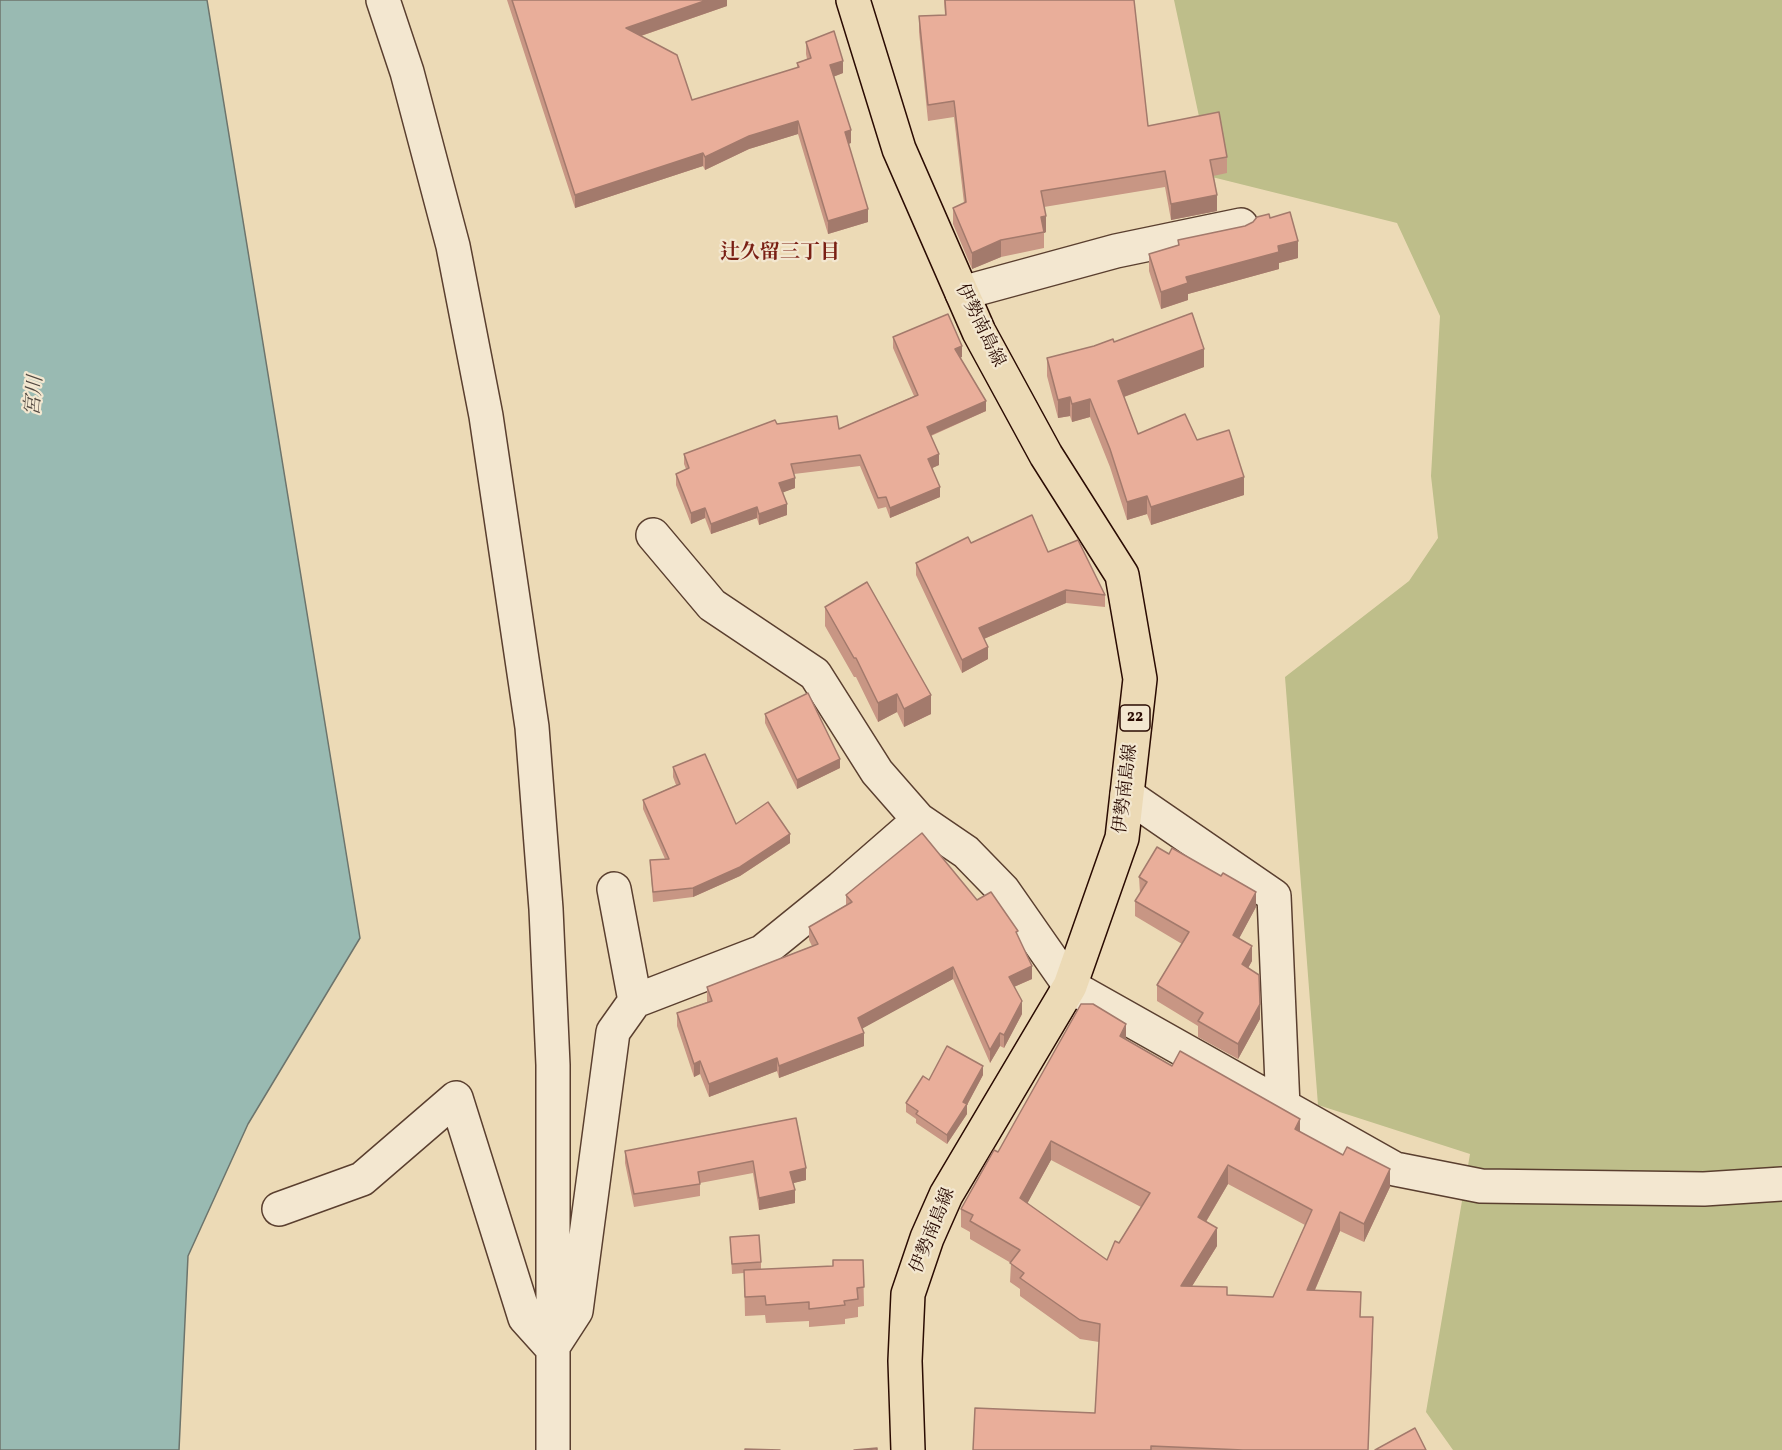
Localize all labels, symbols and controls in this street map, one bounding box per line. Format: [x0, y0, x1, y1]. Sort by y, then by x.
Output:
district label: 辻久留三丁目 [720, 242, 840, 266]
street label: 伊勢南島線 [950, 281, 1008, 371]
water label: 宮川 [22, 375, 50, 417]
road number: 22 [1120, 705, 1150, 731]
street label: 伊勢南島線 [1111, 743, 1143, 835]
street label: 伊勢南島線 [907, 1185, 961, 1277]

